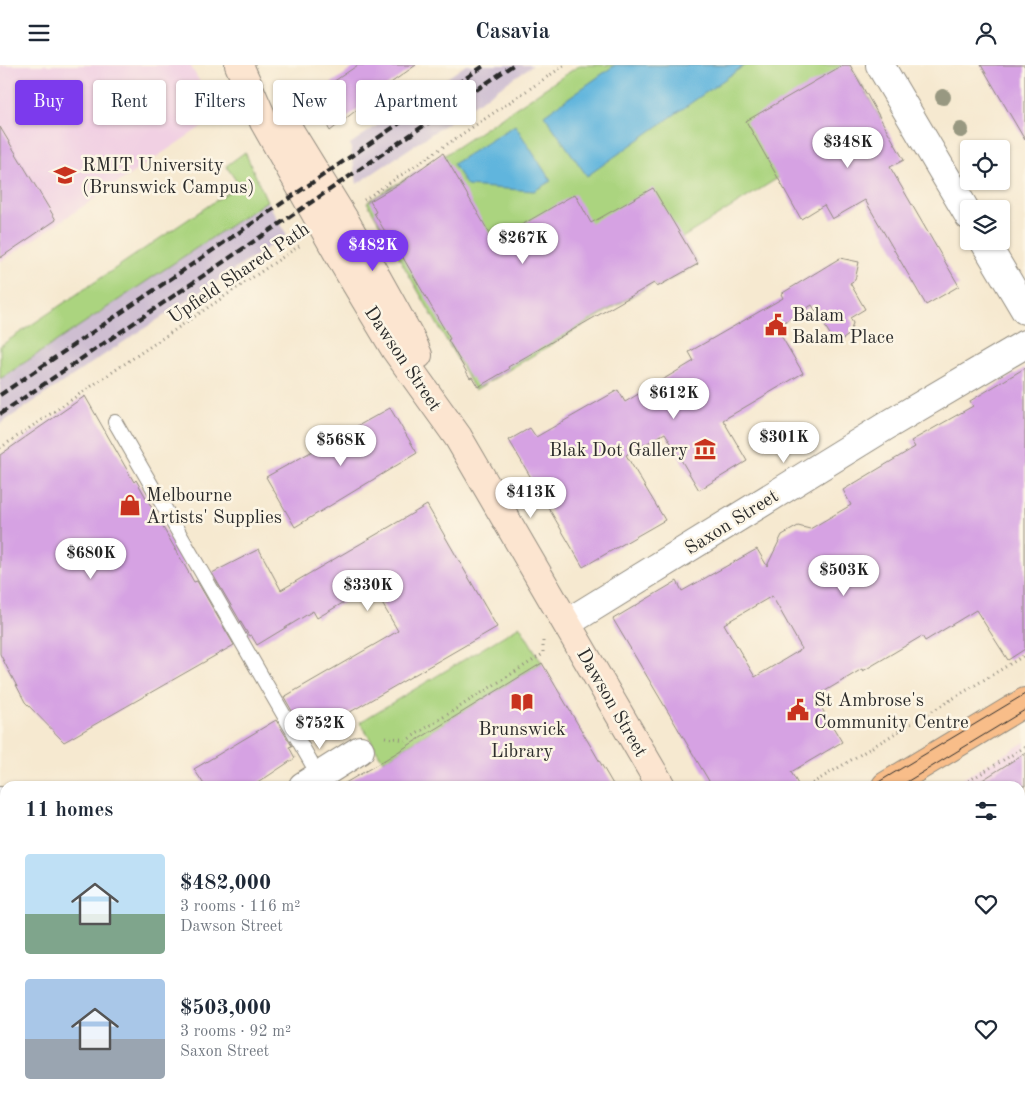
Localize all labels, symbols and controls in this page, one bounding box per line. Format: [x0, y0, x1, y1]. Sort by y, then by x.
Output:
icon: menu [25, 19, 53, 47]
icon: person [972, 19, 1000, 47]
text: Casavia [475, 21, 550, 43]
chip: Buy [15, 80, 83, 125]
chip: Rent [93, 80, 166, 125]
chip: Filters [176, 80, 263, 125]
chip: New [273, 80, 346, 125]
chip: Apartment [356, 80, 476, 125]
pin: $348K [813, 127, 883, 169]
text: $348K [823, 135, 873, 151]
map controls [960, 140, 1010, 250]
button: locate [960, 140, 1010, 190]
place label: RMIT University (Brunswick Campus) [82, 157, 254, 198]
school or university icon: RMIT University (Brunswick Campus) [52, 162, 78, 188]
button: layers [960, 200, 1010, 250]
street label: Upfield Shared Path [165, 220, 313, 328]
pin: $267K [488, 223, 558, 265]
pin: $482K [338, 229, 408, 272]
text: $267K [498, 231, 548, 247]
text: $482K [348, 238, 398, 254]
street label: Dawson Street [360, 303, 444, 415]
place label: Balam Balam Place [792, 307, 894, 348]
public building icon: Balam Balam Place [763, 312, 789, 338]
pin: $612K [639, 377, 709, 420]
text: $612K [649, 386, 699, 402]
pin: $301K [749, 421, 819, 464]
pin: $568K [306, 425, 376, 467]
text: $301K [759, 430, 809, 446]
text: $568K [316, 433, 366, 449]
museum icon: Blak Dot Gallery [692, 436, 718, 462]
place label: Blak Dot Gallery [549, 442, 688, 461]
pin: $413K [496, 477, 566, 519]
text: $413K [506, 485, 556, 501]
place label: Melbourne Artists' Supplies [146, 487, 282, 528]
street label: Saxon Street [682, 487, 782, 559]
shop icon: Melbourne Artists' Supplies [117, 492, 143, 518]
pin: $680K [56, 537, 126, 580]
text: $680K [66, 546, 116, 562]
pin: $503K [809, 555, 879, 597]
text: $503K [819, 563, 869, 579]
pin: $330K [333, 569, 403, 612]
text: $330K [343, 578, 393, 594]
street label: Dawson Street [572, 646, 650, 761]
library icon: Brunswick Library [509, 689, 535, 715]
place label: St Ambrose's Community Centre [814, 692, 969, 733]
public building icon: St Ambrose's Community Centre [785, 697, 811, 723]
pin: $752K [285, 707, 355, 750]
text: $752K [295, 716, 345, 732]
place label: Brunswick Library [478, 721, 566, 762]
icon: filters [972, 797, 1000, 825]
text: 11 homes [25, 800, 113, 821]
text: $482,000 [180, 873, 271, 894]
icon: home [65, 874, 125, 934]
icon: heart [972, 890, 1000, 918]
text: 3 rooms · 116 m² [180, 899, 300, 915]
text: Dawson Street [180, 919, 283, 935]
text: $503,000 [180, 998, 271, 1019]
icon: home [65, 999, 125, 1059]
icon: heart [972, 1015, 1000, 1043]
text: 3 rooms · 92 m² [180, 1024, 291, 1040]
text: Saxon Street [180, 1044, 269, 1060]

